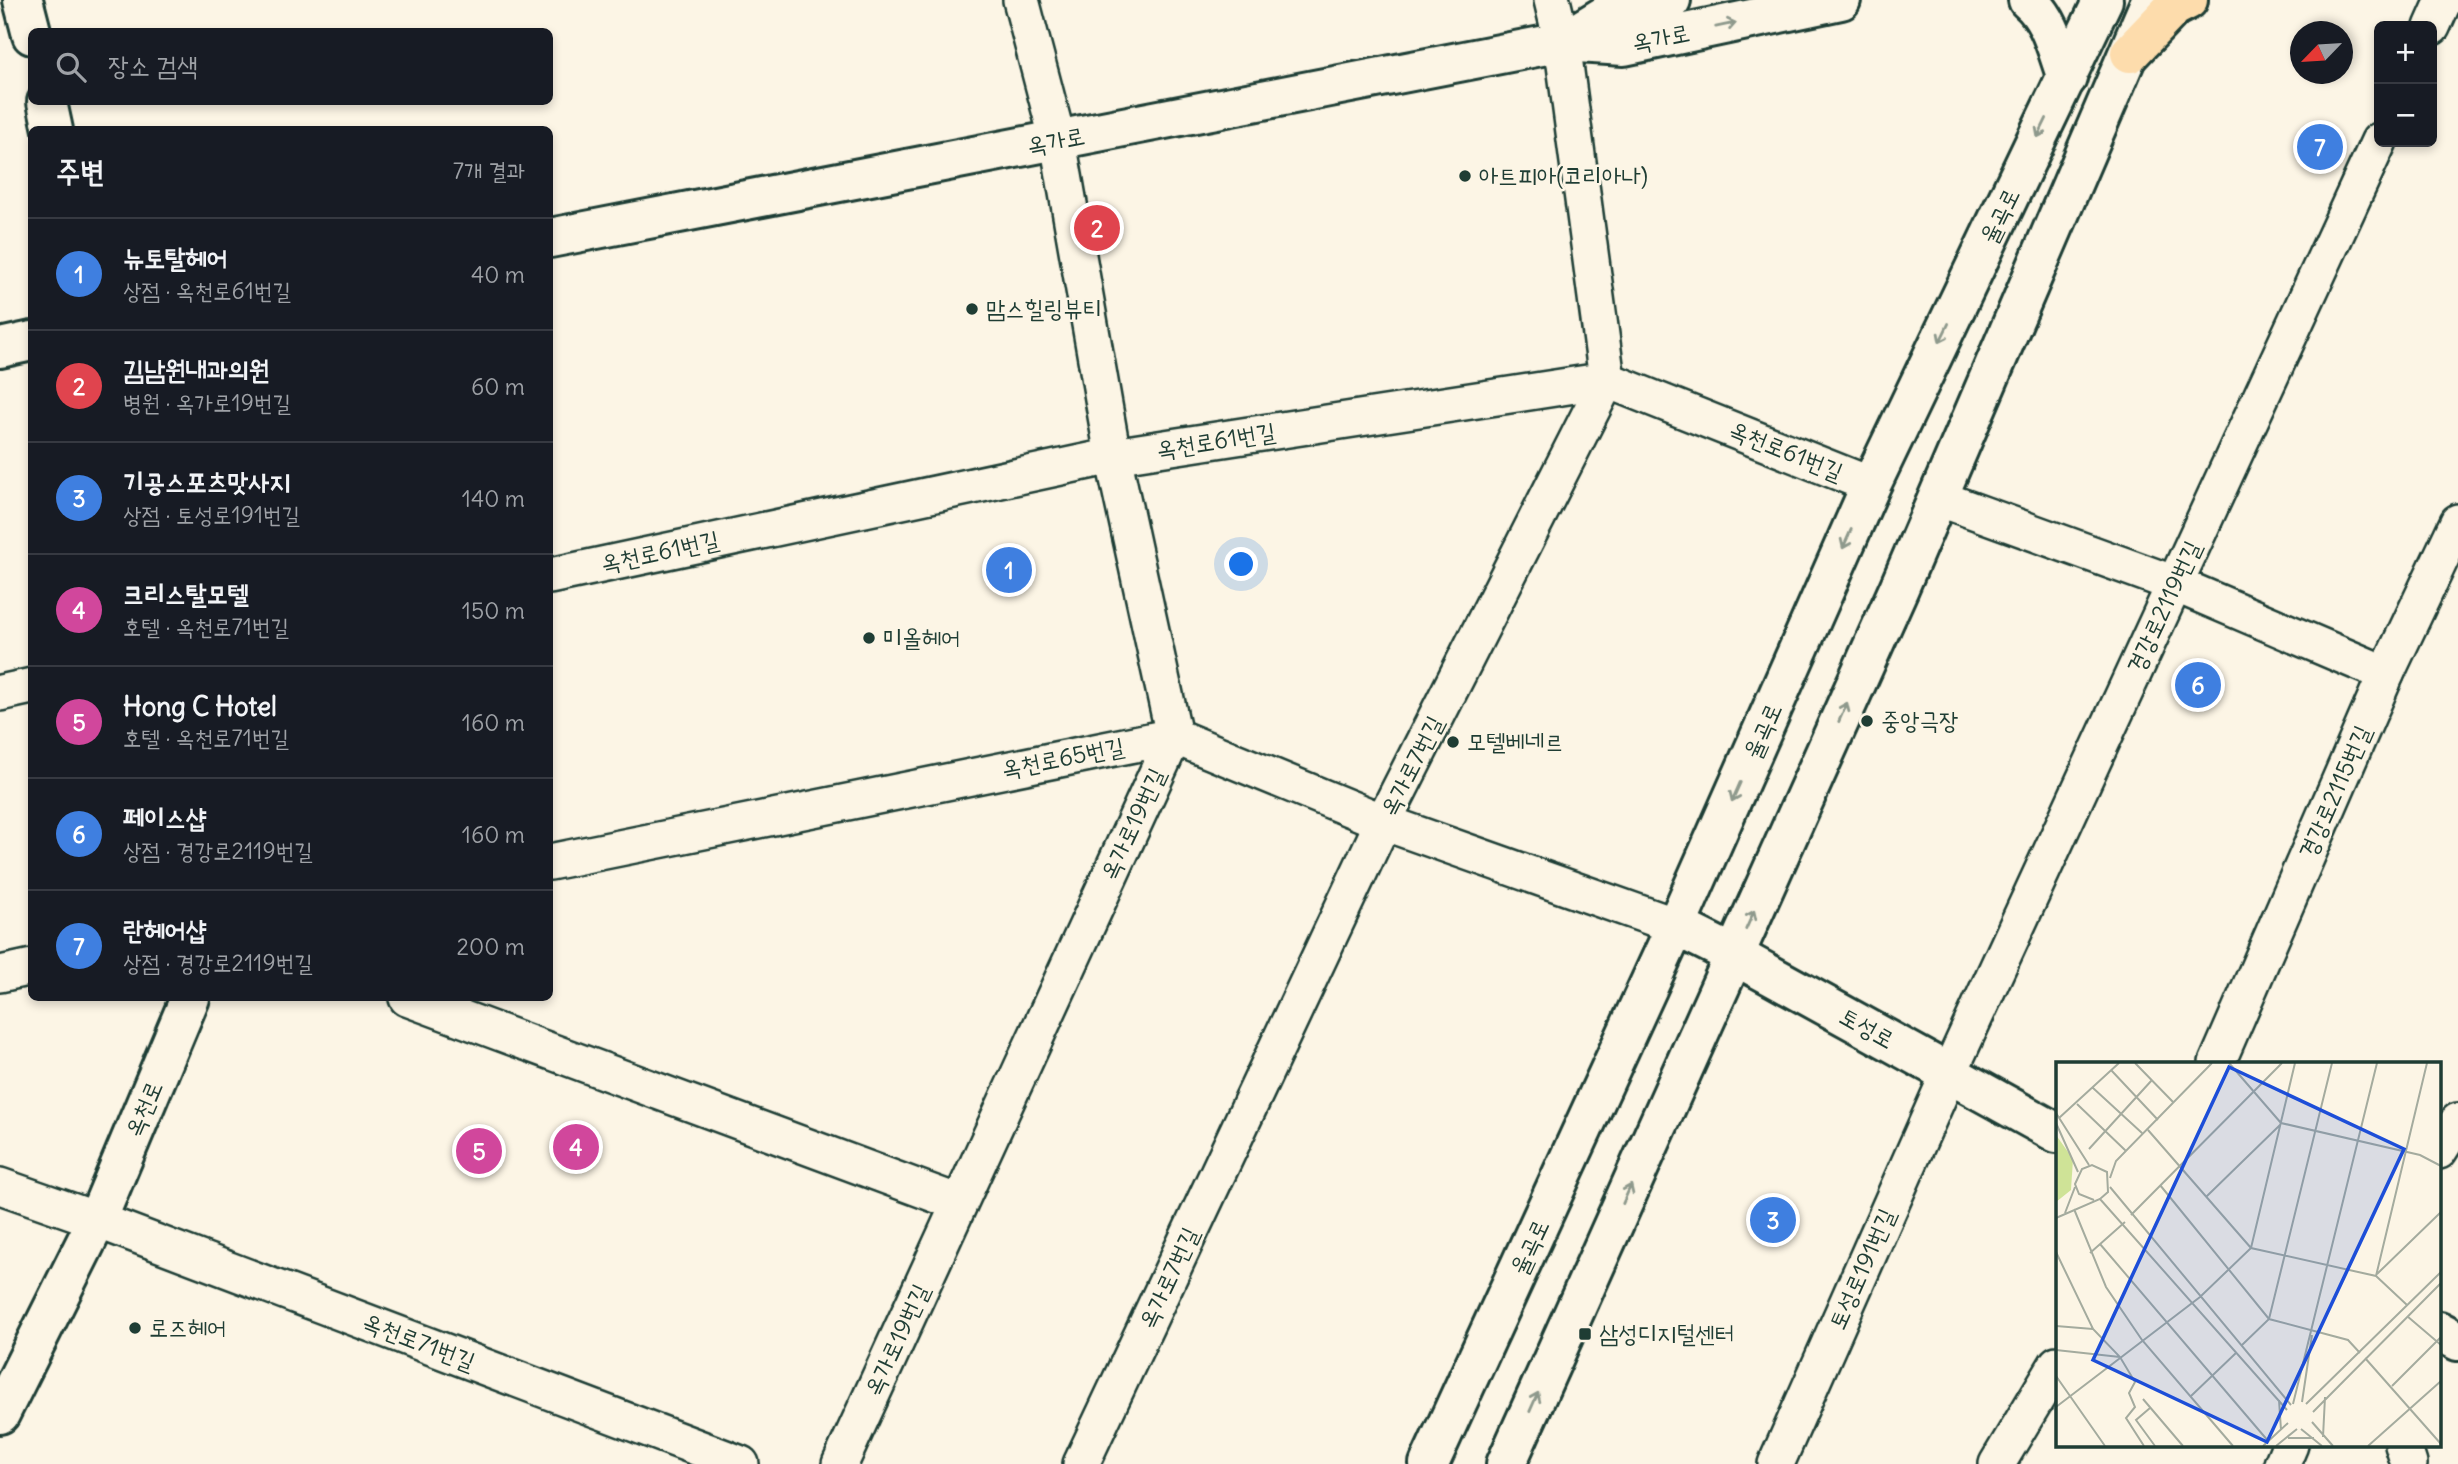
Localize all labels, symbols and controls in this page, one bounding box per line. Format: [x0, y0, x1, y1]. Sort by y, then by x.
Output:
street label: 옥가로 [1630, 17, 1692, 57]
one-way arrow [1714, 17, 1737, 31]
north arrow [2290, 21, 2353, 84]
map controls [2374, 21, 2437, 147]
button: + [2374, 21, 2437, 84]
search box [28, 28, 553, 105]
icon: search [52, 48, 90, 86]
text: 장소 검색 [108, 49, 198, 82]
button: − [2374, 84, 2437, 147]
one-way arrow [2035, 117, 2049, 138]
street label: 옥가로 [1025, 120, 1087, 160]
pin: 7 [2297, 121, 2343, 173]
text: 주변 [56, 152, 104, 190]
text: 7개 결과 [453, 156, 525, 185]
place label: 아트피아(코리아나) [1479, 160, 1648, 190]
marker: 아트피아(코리아나) [1457, 168, 1473, 184]
street label: 율곡로 [1973, 183, 2025, 248]
pin: 2 [1074, 202, 1120, 254]
text: 뉴토탈헤어 [123, 241, 228, 274]
text: 1 [74, 260, 84, 289]
text: 40 m [471, 260, 525, 289]
text: 상점 · 옥천로61번길 [123, 276, 291, 305]
place label: 맘스힐링뷰티 [986, 293, 1102, 323]
marker: 맘스힐링뷰티 [964, 301, 980, 317]
one-way arrow [1937, 322, 1950, 343]
text: 김남원내과의원 [123, 353, 269, 386]
text: 2 [73, 372, 85, 401]
text: 60 m [471, 372, 525, 401]
text: 병원 · 옥가로19번길 [123, 388, 291, 417]
street label: 옥천로61번길 [1725, 414, 1848, 486]
street label: 옥천로61번길 [1154, 416, 1277, 464]
text: 기공스포츠맛사지 [123, 465, 290, 498]
text: 3 [72, 484, 86, 513]
text: 140 m [462, 484, 525, 513]
text: 상점 · 토성로191번길 [123, 500, 300, 529]
street label: 옥천로61번길 [598, 524, 722, 578]
one-way arrow [1840, 528, 1853, 549]
street label: 경강로2119번길 [2119, 536, 2207, 678]
pin: 1 [986, 544, 1032, 596]
your location [1224, 547, 1258, 581]
text: 크리스탈모텔 [123, 577, 249, 610]
text: 4 [72, 596, 86, 625]
text: 150 m [462, 596, 525, 625]
text: 호텔 · 옥천로71번길 [123, 612, 289, 641]
place label: 미올헤어 [883, 622, 960, 652]
marker: 미올헤어 [861, 630, 877, 646]
pin: 6 [2175, 659, 2221, 711]
text: Hong C Hotel [123, 690, 277, 723]
street label: 율곡로 [1737, 698, 1788, 763]
one-way arrow [1837, 702, 1850, 723]
place label: 중앙극장 [1881, 705, 1958, 735]
text: 5 [72, 708, 86, 737]
text: 160 m [462, 708, 525, 737]
street label: 옥가로7번길 [1373, 710, 1449, 821]
marker: 중앙극장 [1859, 713, 1875, 729]
street label: 경강로2115번길 [2291, 720, 2377, 863]
text: 호텔 · 옥천로71번길 [123, 723, 289, 752]
place label: 모텔베네르 [1467, 726, 1564, 756]
street label: 옥천로65번길 [999, 730, 1127, 784]
marker: 모텔베네르 [1445, 734, 1461, 750]
street label: 옥가로19번길 [1093, 763, 1171, 884]
one-way arrow [1729, 781, 1742, 802]
text: 페이스샵 [123, 801, 207, 834]
text: 6 [72, 820, 86, 849]
text: 160 m [462, 820, 525, 849]
text: 상점 · 경강로2119번길 [123, 836, 313, 865]
one-way arrow [1744, 909, 1757, 931]
text: 란헤어샵 [123, 913, 207, 946]
text: 7 [73, 932, 85, 961]
text: 200 m [456, 932, 525, 961]
text: 상점 · 경강로2119번길 [123, 948, 313, 977]
street label: 토성로 [1835, 1000, 1900, 1054]
inset map [2056, 1062, 2440, 1446]
street label: 옥천로 [118, 1076, 168, 1141]
pin: 4 [553, 1121, 599, 1173]
pin: 5 [456, 1125, 502, 1177]
one-way arrow [1621, 1184, 1634, 1205]
pin: 3 [1750, 1194, 1796, 1246]
street label: 토성로191번길 [1821, 1203, 1901, 1334]
street label: 율곡로 [1503, 1214, 1555, 1279]
street label: 옥가로7번길 [1132, 1222, 1205, 1333]
street label: 옥가로19번길 [857, 1279, 935, 1400]
street label: 옥천로71번길 [359, 1306, 480, 1376]
place label: 로즈헤어 [149, 1312, 226, 1342]
place label: 삼성디지털센터 [1599, 1318, 1734, 1348]
marker: 로즈헤어 [127, 1320, 143, 1336]
marker: 삼성디지털센터 [1577, 1326, 1593, 1342]
one-way arrow [1528, 1392, 1541, 1413]

